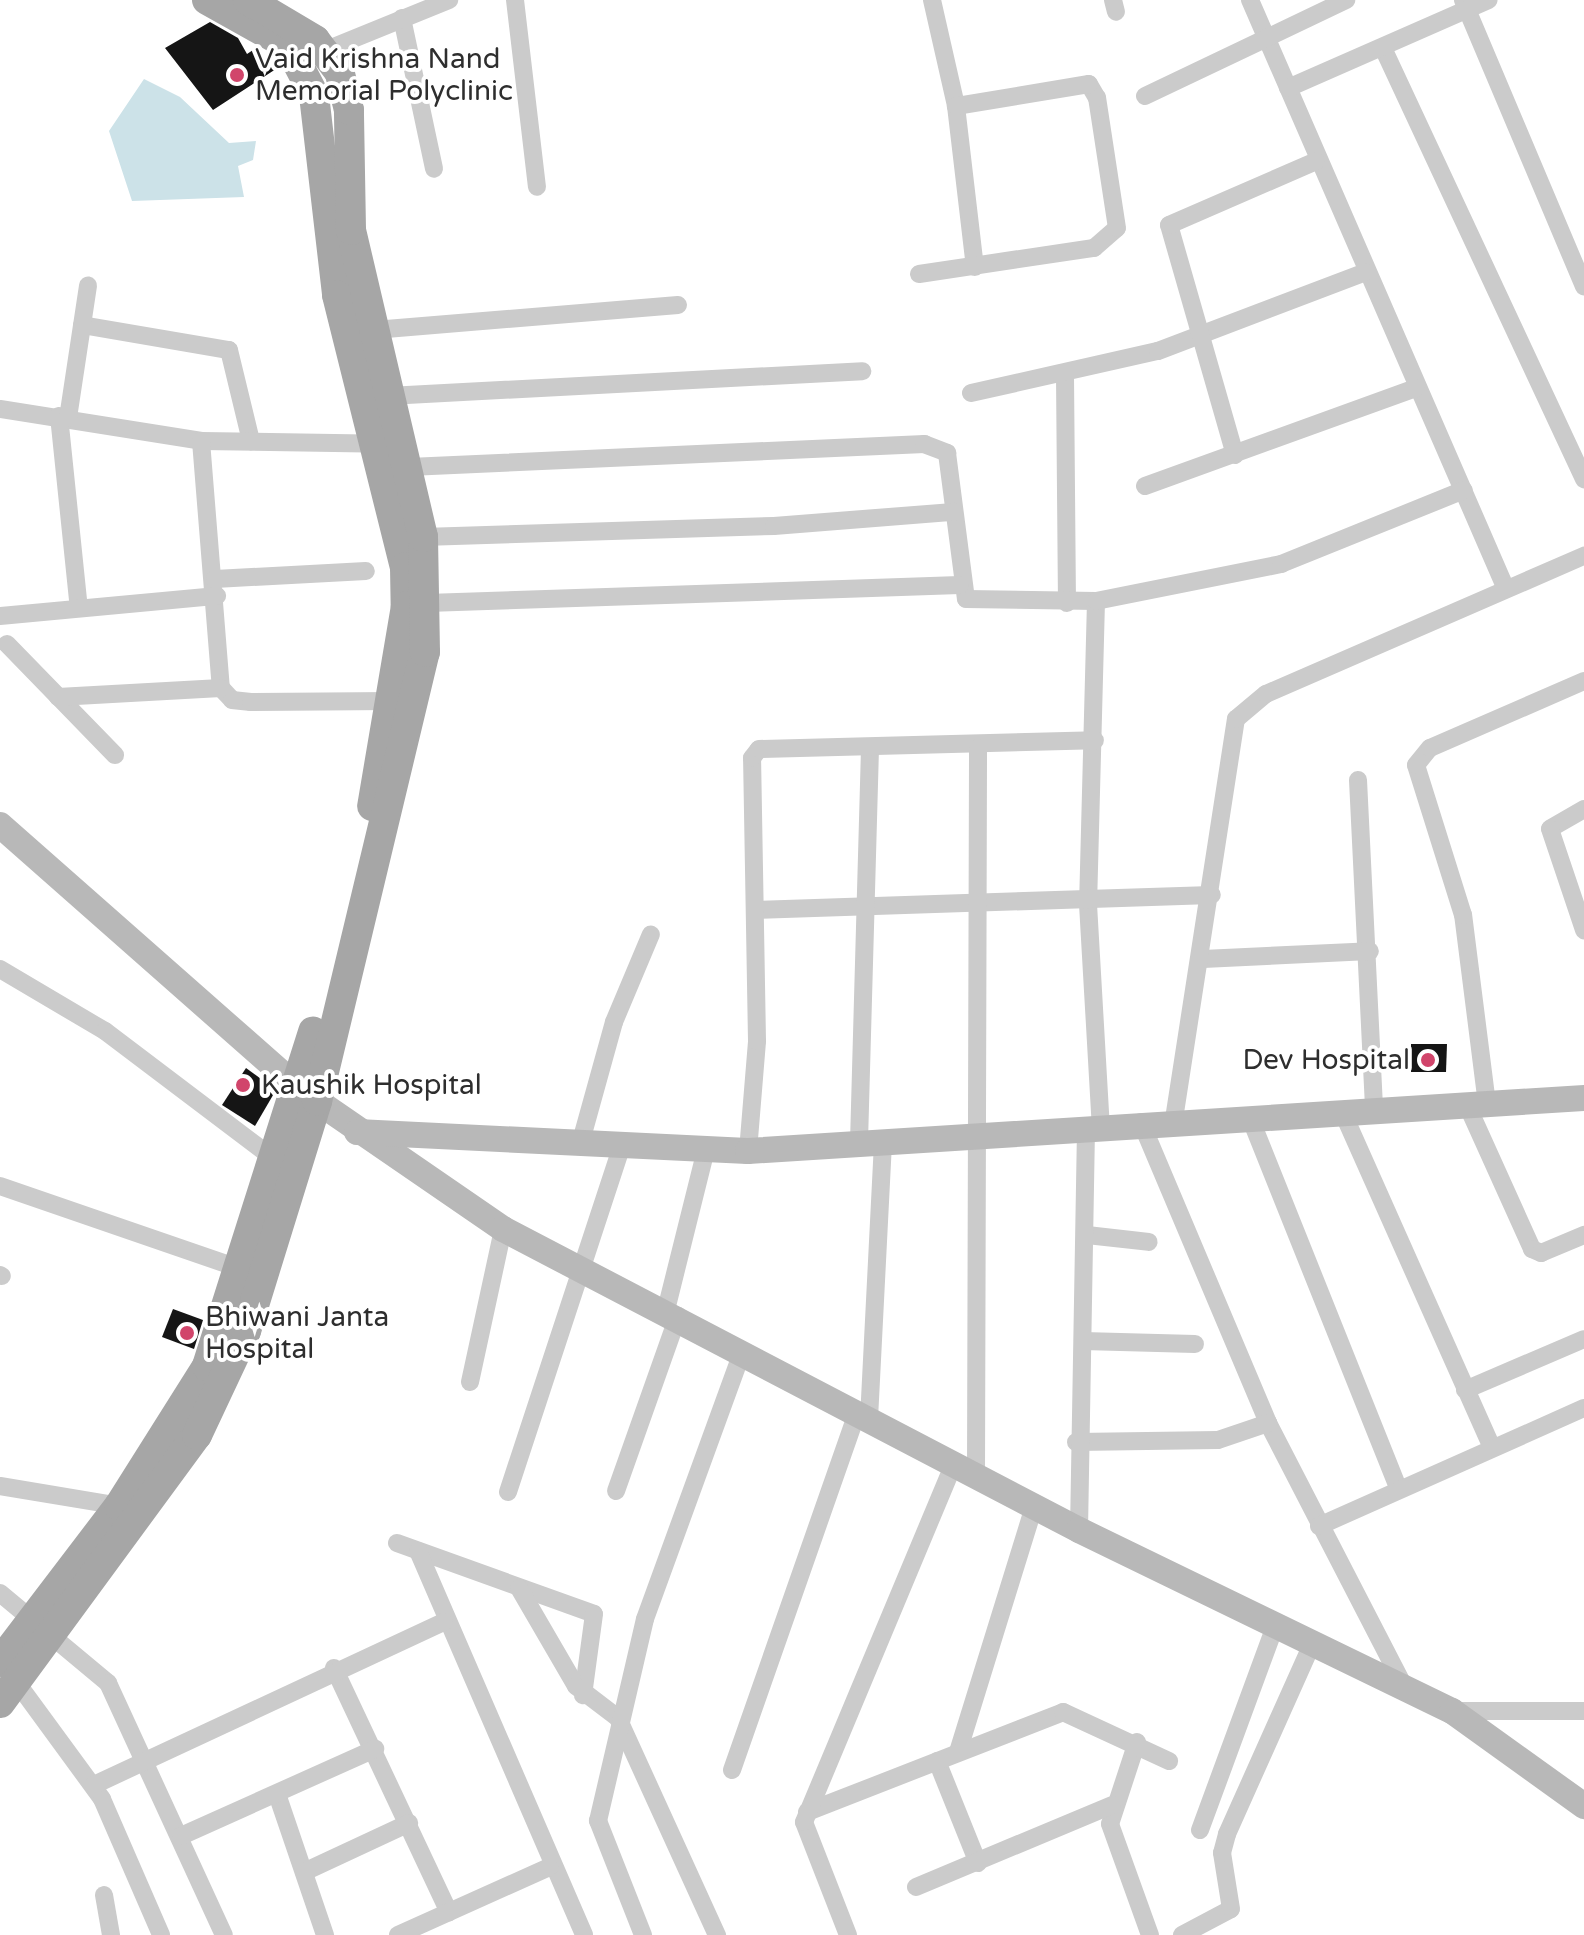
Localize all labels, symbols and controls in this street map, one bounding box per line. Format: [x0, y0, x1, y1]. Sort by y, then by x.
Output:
place label: Vaid Krishna Nand Memorial Polyclinic [255, 42, 513, 108]
marker: Vaid Krishna Nand Memorial Polyclinic [226, 64, 248, 86]
place label: Dev Hospital [1242, 1043, 1410, 1077]
marker: Dev Hospital [1417, 1049, 1439, 1071]
place label: Kaushik Hospital [261, 1068, 482, 1102]
marker: Kaushik Hospital [232, 1074, 254, 1096]
place label: Bhiwani Janta Hospital [205, 1300, 389, 1366]
marker: Bhiwani Janta Hospital [176, 1322, 198, 1344]

